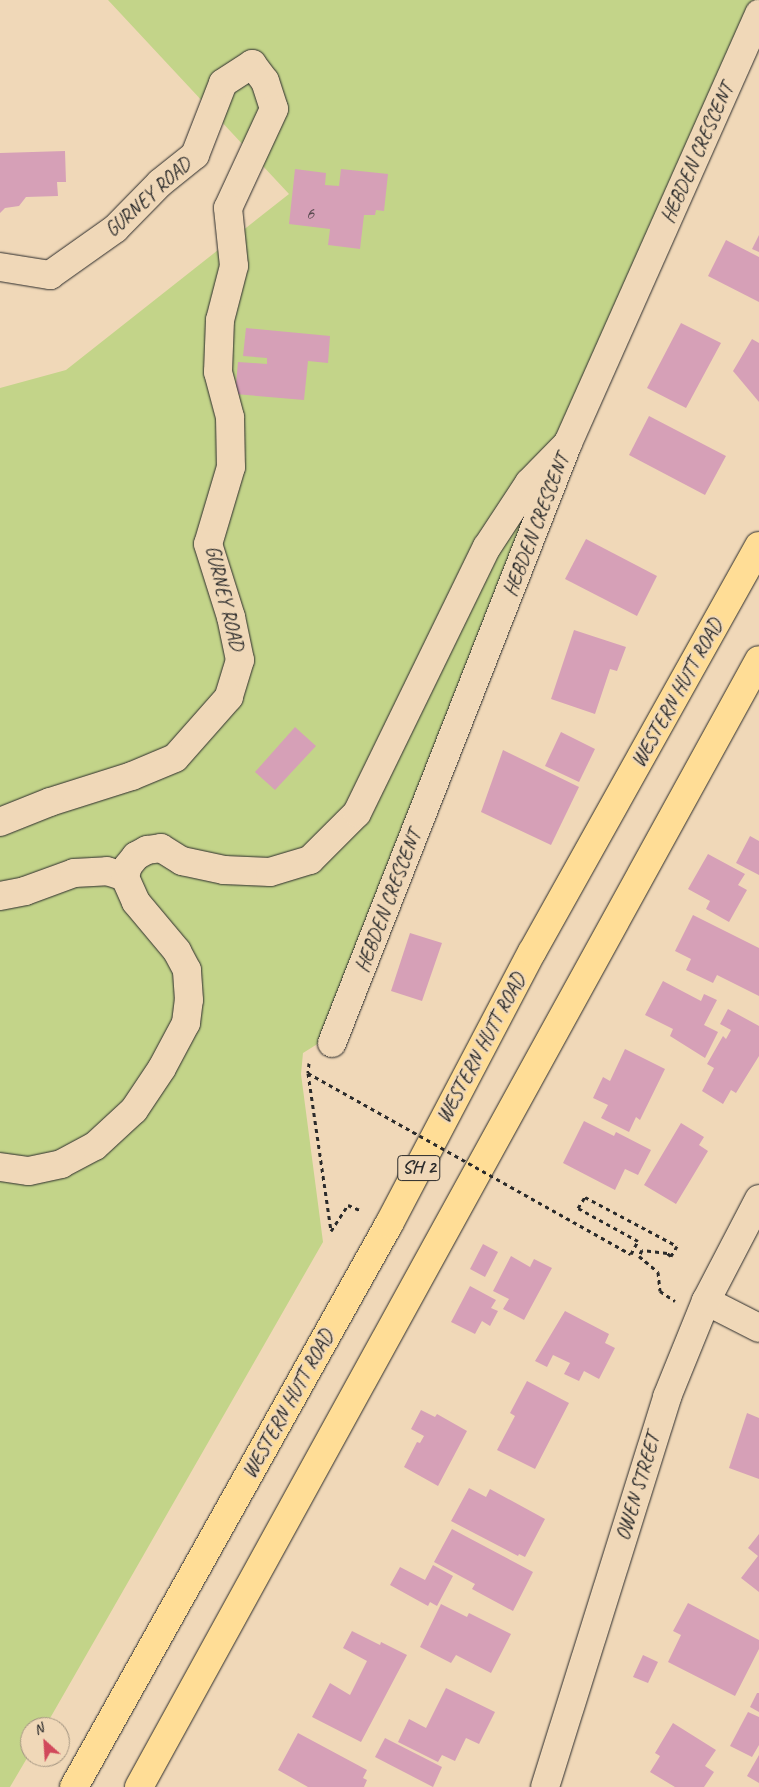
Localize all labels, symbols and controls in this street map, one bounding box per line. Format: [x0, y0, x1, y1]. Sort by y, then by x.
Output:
street label: HEBDEN CRESCENT [655, 79, 739, 227]
street label: GURNEY ROAD [100, 152, 196, 242]
house number: 6 [306, 202, 314, 224]
street label: HEBDEN CRESCENT [498, 450, 574, 600]
street label: GURNEY ROAD [200, 543, 250, 653]
street label: WESTERN HUTT ROAD [626, 614, 728, 772]
street label: HEBDEN CRESCENT [350, 826, 426, 976]
street label: WESTERN HUTT ROAD [431, 969, 531, 1127]
road number: SH 2 [396, 1152, 442, 1184]
street label: WESTERN HUTT ROAD [237, 1325, 339, 1483]
street label: OWEN STREET [610, 1431, 666, 1543]
north arrow [20, 1717, 70, 1767]
text: N [31, 1719, 46, 1739]

